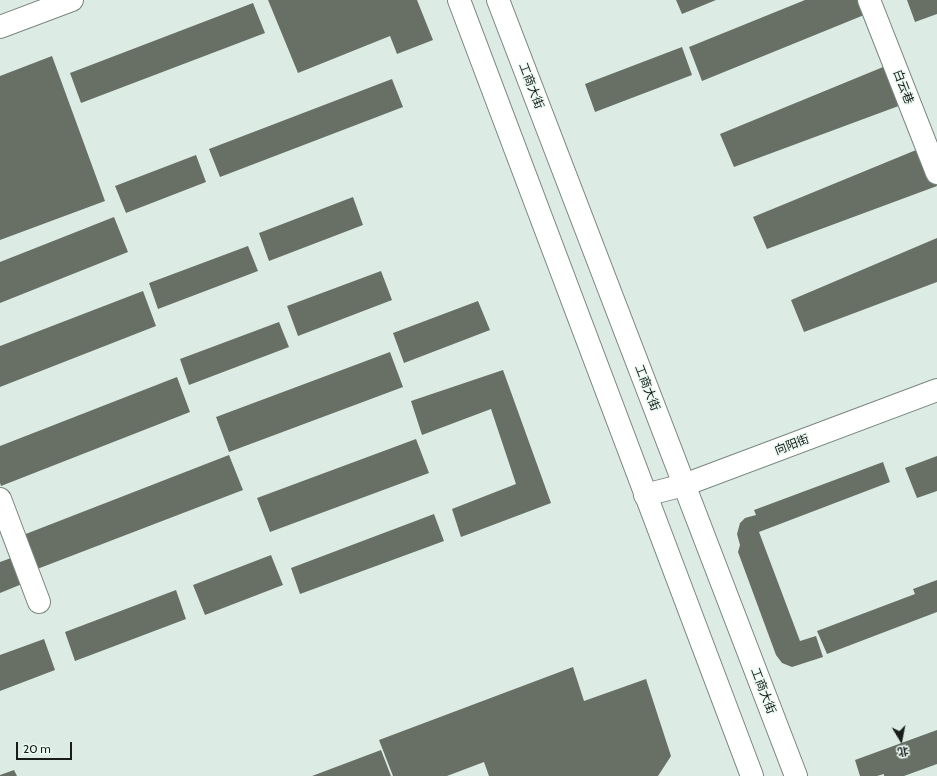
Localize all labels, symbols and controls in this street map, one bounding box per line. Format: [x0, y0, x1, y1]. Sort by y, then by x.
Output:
street label: 工商大街 [516, 61, 546, 111]
street label: 白云巷 [890, 68, 916, 106]
street label: 工商大街 [632, 363, 662, 413]
street label: 向阳街 [773, 432, 811, 458]
street label: 工商大街 [748, 666, 778, 716]
north arrow [881, 720, 921, 760]
scale bar [18, 734, 74, 760]
text: 20 m [23, 741, 51, 756]
text: 北 [896, 744, 910, 760]

